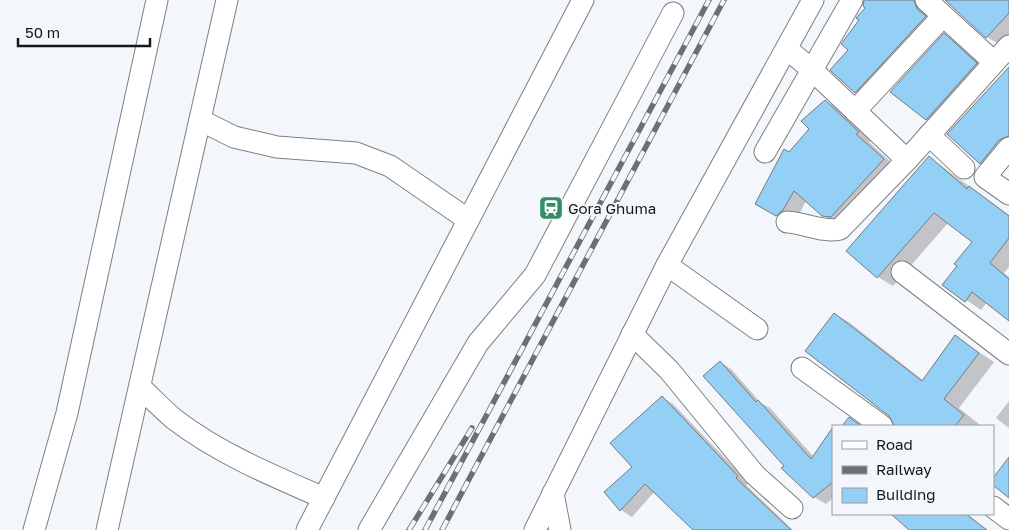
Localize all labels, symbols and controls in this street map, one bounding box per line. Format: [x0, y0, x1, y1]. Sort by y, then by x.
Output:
scale bar [18, 15, 150, 47]
text: 50 m [25, 23, 60, 41]
station icon: Gora Ghuma [538, 195, 564, 221]
place label: Gora Ghuma [568, 199, 656, 217]
legend [832, 425, 994, 515]
text: Road [876, 435, 913, 453]
text: Railway [876, 460, 932, 478]
text: Building [876, 485, 936, 503]

